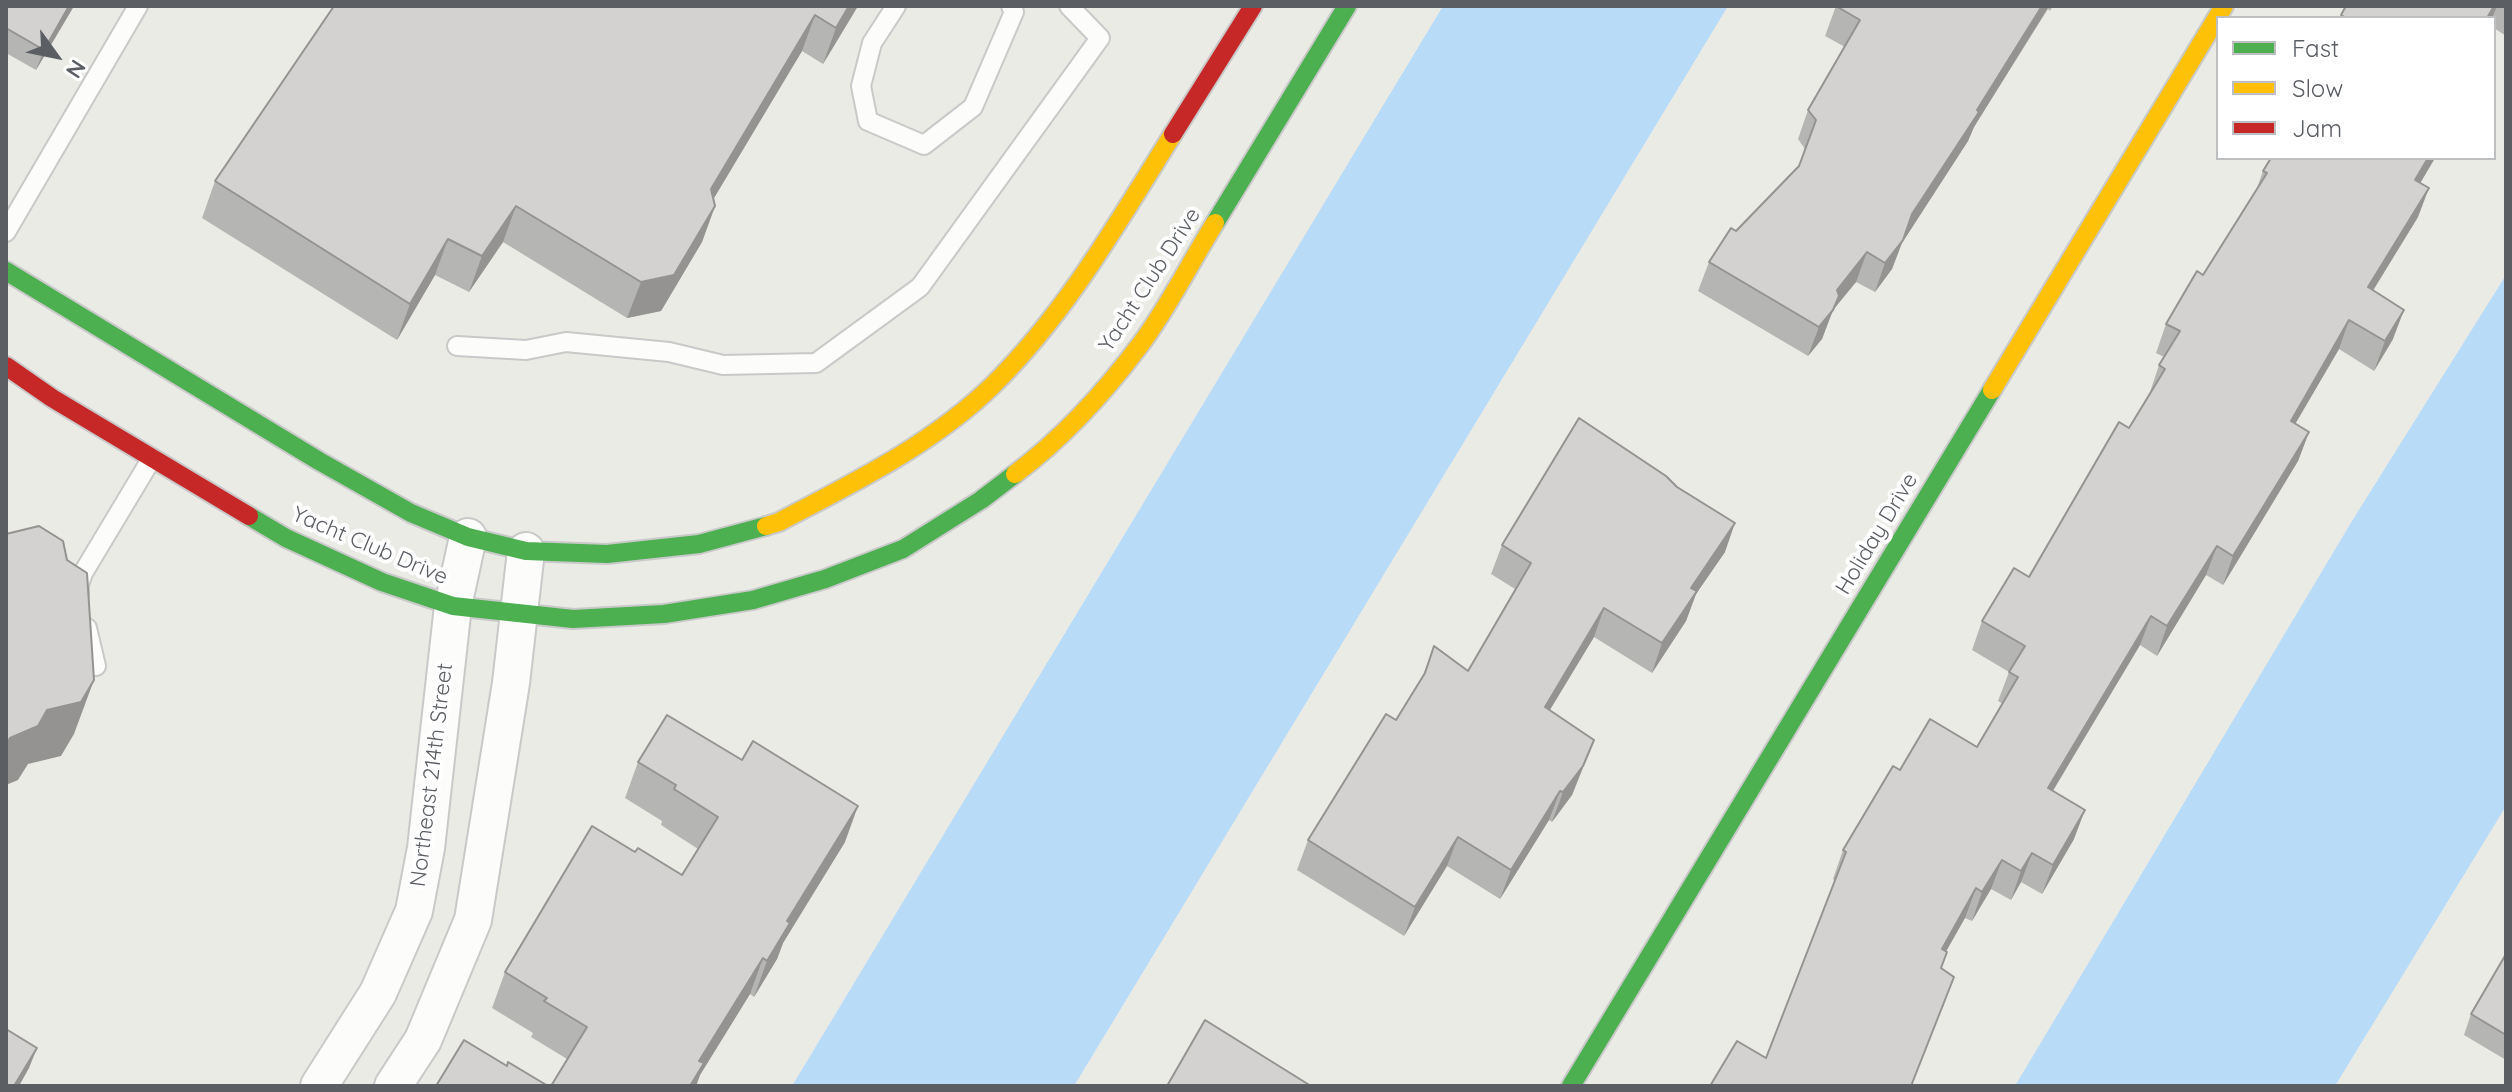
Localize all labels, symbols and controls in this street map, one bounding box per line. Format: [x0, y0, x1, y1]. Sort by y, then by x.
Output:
north arrow [16, 16, 96, 96]
legend [2216, 16, 2496, 160]
text: Fast [2292, 33, 2339, 63]
text: N [60, 55, 92, 83]
text: Slow [2292, 73, 2343, 103]
text: Jam [2292, 113, 2342, 143]
street label: Yacht Club Drive [1094, 203, 1206, 357]
street label: Holiday Drive [1830, 468, 1924, 600]
street label: Yacht Club Drive [288, 501, 452, 591]
street label: Northeast 214th Street [405, 662, 459, 888]

